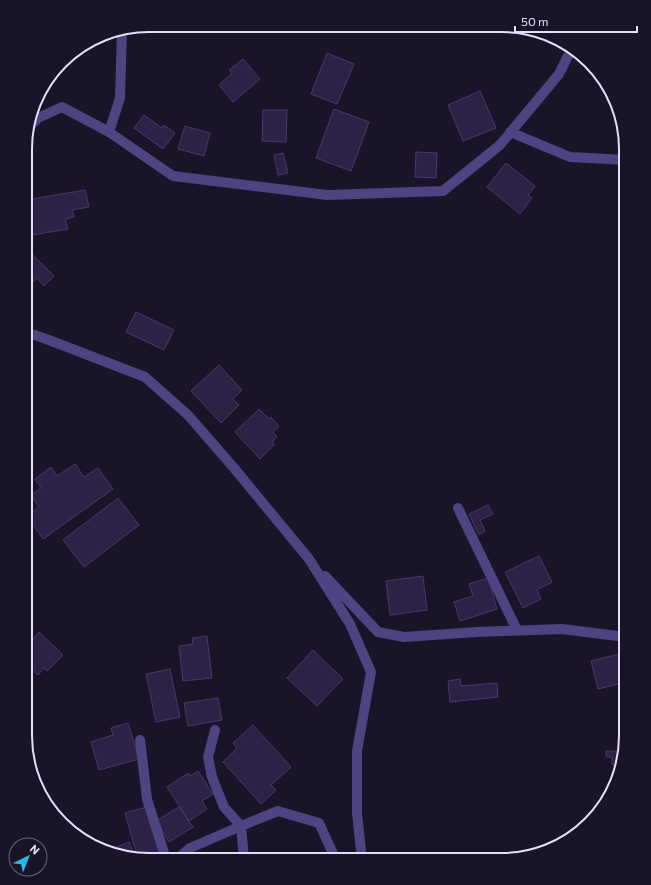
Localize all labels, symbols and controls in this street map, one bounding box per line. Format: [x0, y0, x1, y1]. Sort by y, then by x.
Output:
scale bar [515, 8, 637, 34]
text: 50 m [521, 14, 549, 28]
north arrow [8, 837, 48, 877]
text: N [28, 842, 43, 857]

